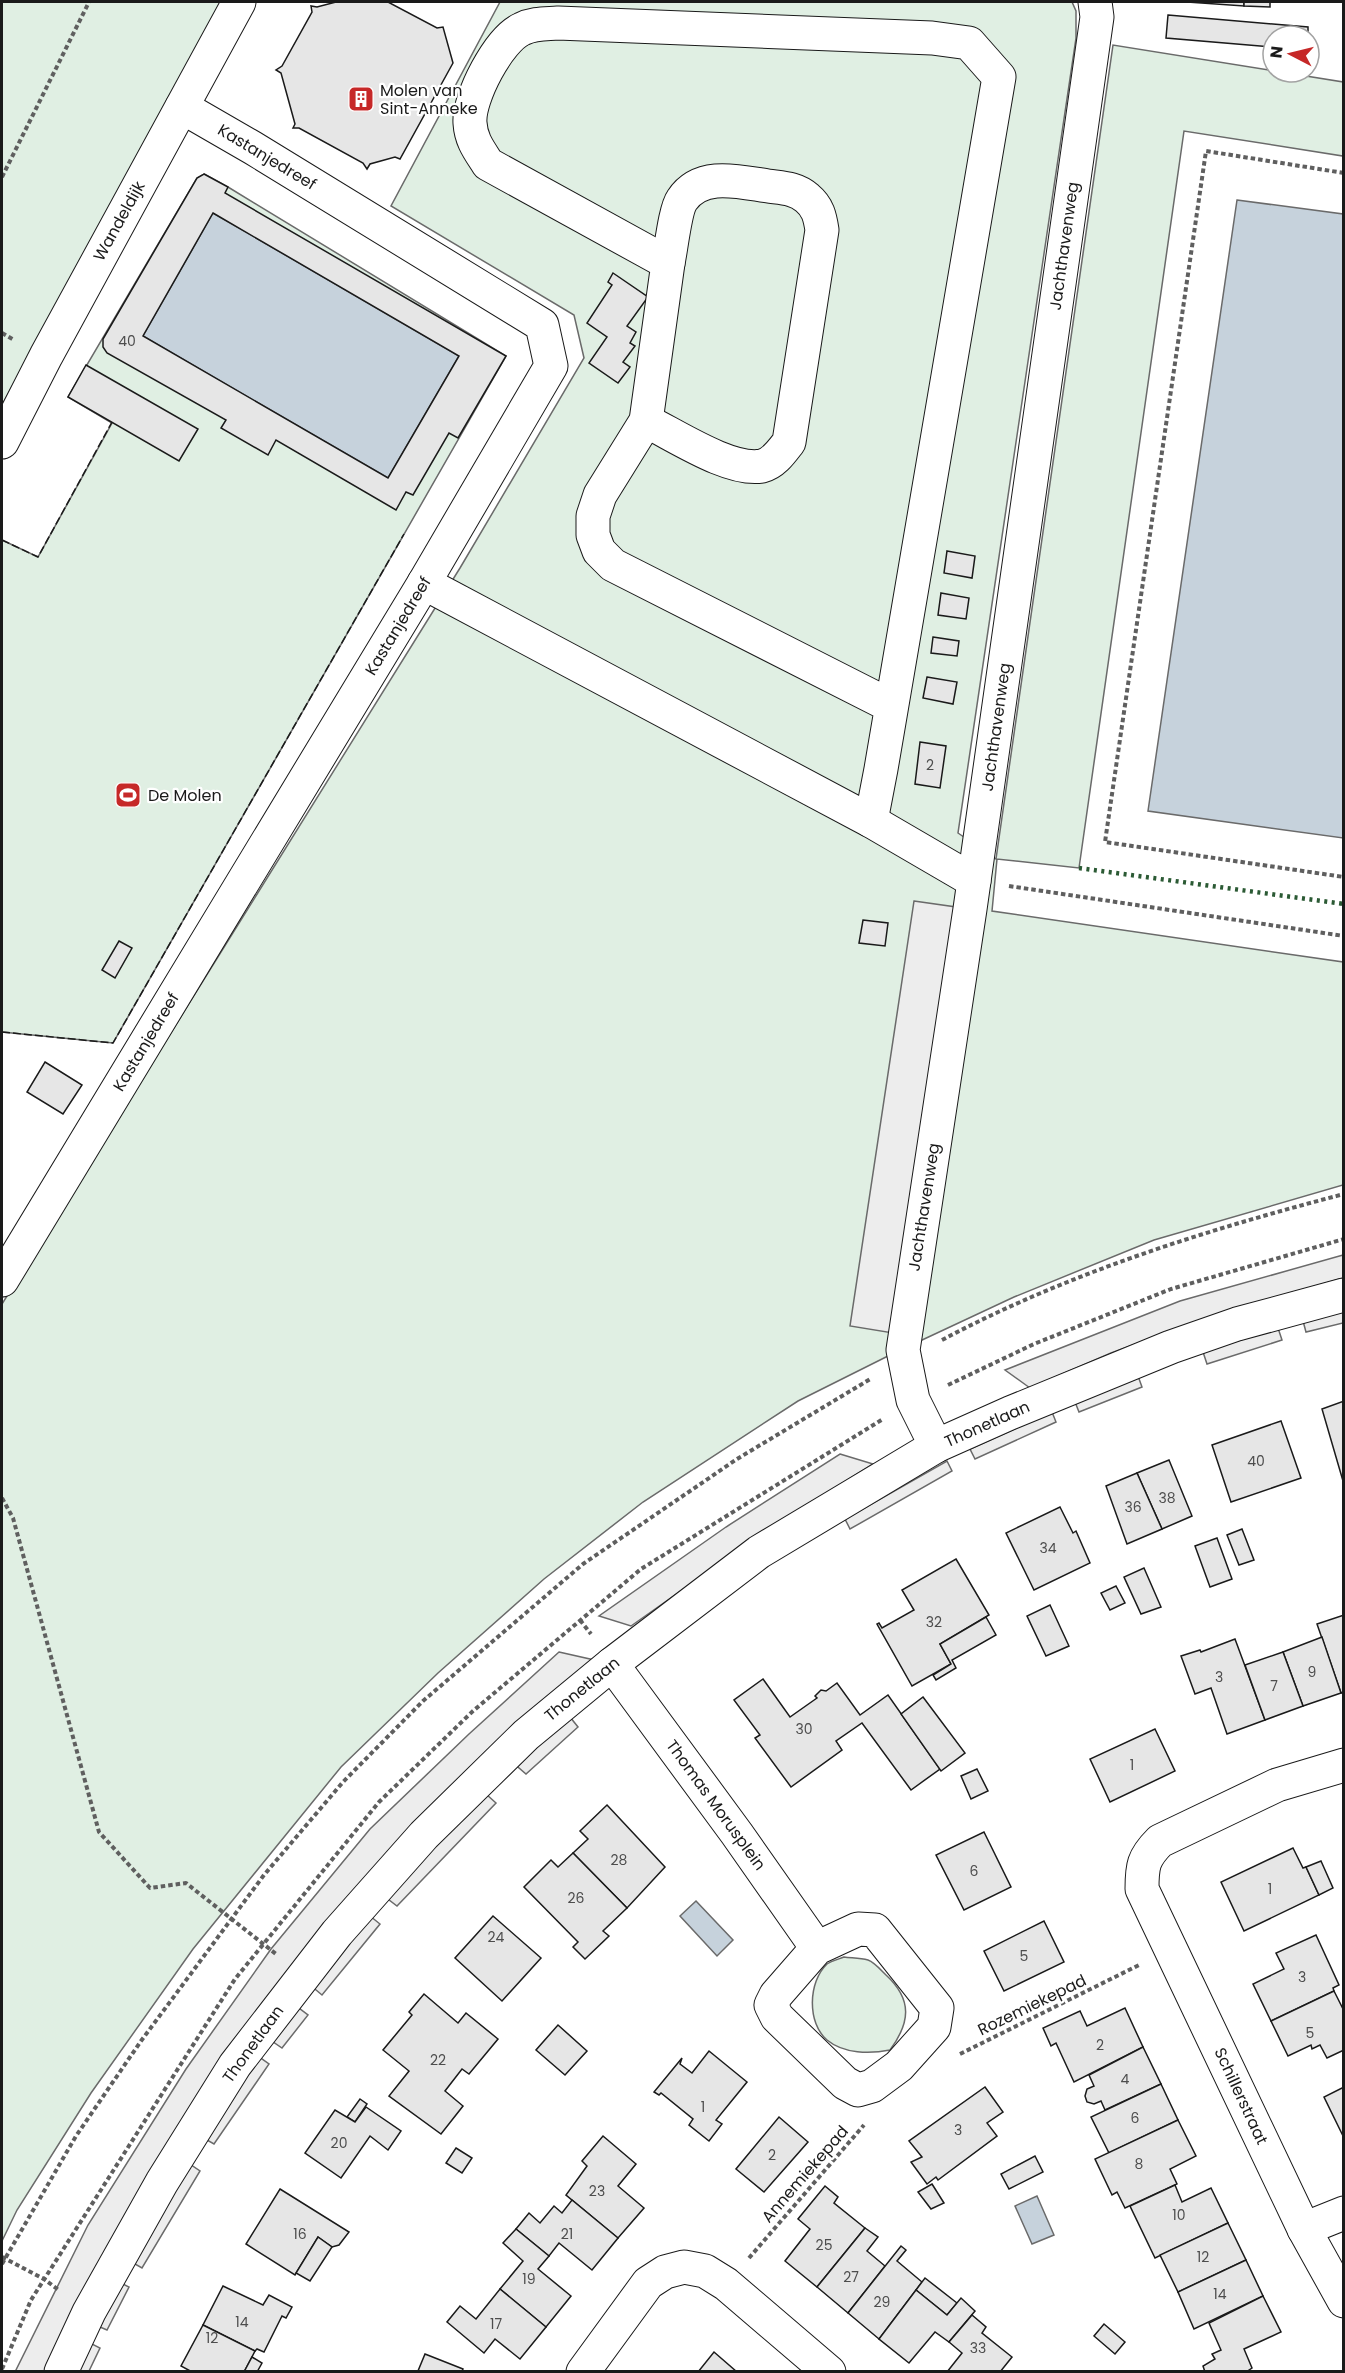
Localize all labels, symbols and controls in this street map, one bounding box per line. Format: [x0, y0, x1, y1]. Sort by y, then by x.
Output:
north arrow [1261, 24, 1321, 84]
text: N [1264, 45, 1289, 60]
place label: Molen van Sint-Anneke [380, 79, 478, 120]
building icon: Molen van Sint-Anneke [346, 84, 376, 114]
street label: Kastanjedreef [213, 118, 321, 196]
street label: Wandeldijk [88, 176, 151, 265]
street label: Jachthavenweg [1044, 180, 1084, 312]
house number: 40 [118, 331, 136, 351]
street label: Kastanjedreef [359, 572, 437, 680]
street label: Jachthavenweg [976, 661, 1016, 793]
house number: 2 [926, 755, 934, 775]
sports icon: De Molen [113, 780, 143, 810]
place label: De Molen [148, 784, 222, 807]
street label: Kastanjedreef [107, 988, 185, 1096]
street label: Jachthavenweg [903, 1141, 945, 1273]
street label: Thonetlaan [941, 1395, 1033, 1453]
house number: 40 [1247, 1451, 1265, 1471]
house number: 38 [1158, 1488, 1176, 1508]
house number: 36 [1124, 1497, 1142, 1517]
house number: 34 [1039, 1538, 1057, 1558]
house number: 32 [926, 1612, 942, 1632]
street label: Thonetlaan [539, 1651, 625, 1727]
house number: 9 [1308, 1662, 1316, 1682]
house number: 3 [1215, 1667, 1223, 1687]
house number: 7 [1270, 1676, 1278, 1696]
house number: 30 [795, 1719, 813, 1739]
street label: Thomas Morusplein [661, 1735, 771, 1875]
house number: 1 [1130, 1755, 1134, 1775]
house number: 28 [611, 1850, 628, 1870]
house number: 6 [970, 1861, 979, 1881]
house number: 1 [1268, 1879, 1272, 1899]
house number: 26 [568, 1888, 585, 1908]
house number: 24 [488, 1927, 505, 1947]
house number: 5 [1020, 1946, 1028, 1966]
house number: 3 [1298, 1967, 1306, 1987]
street label: Rozemiekepad [974, 1969, 1090, 2041]
street label: Thonetlaan [217, 2000, 289, 2088]
house number: 5 [1306, 2023, 1314, 2043]
house number: 2 [1096, 2035, 1104, 2055]
street label: Schillerstraat [1208, 2044, 1274, 2148]
house number: 22 [430, 2050, 446, 2070]
house number: 4 [1121, 2069, 1130, 2089]
house number: 1 [701, 2097, 705, 2117]
house number: 6 [1131, 2108, 1140, 2128]
street label: Annemiekepad [756, 2120, 854, 2228]
house number: 3 [954, 2120, 962, 2140]
house number: 20 [331, 2133, 347, 2153]
house number: 2 [768, 2145, 776, 2165]
house number: 8 [1135, 2154, 1144, 2174]
house number: 23 [589, 2181, 605, 2201]
house number: 10 [1172, 2205, 1186, 2225]
house number: 16 [293, 2224, 307, 2244]
house number: 21 [561, 2224, 573, 2244]
house number: 25 [816, 2235, 832, 2255]
house number: 12 [1197, 2247, 1209, 2267]
house number: 27 [843, 2267, 859, 2287]
house number: 19 [522, 2269, 536, 2289]
house number: 14 [1213, 2284, 1227, 2304]
house number: 29 [874, 2292, 890, 2312]
house number: 14 [235, 2312, 249, 2332]
house number: 17 [490, 2314, 502, 2334]
house number: 12 [206, 2328, 218, 2348]
house number: 33 [970, 2338, 986, 2358]

